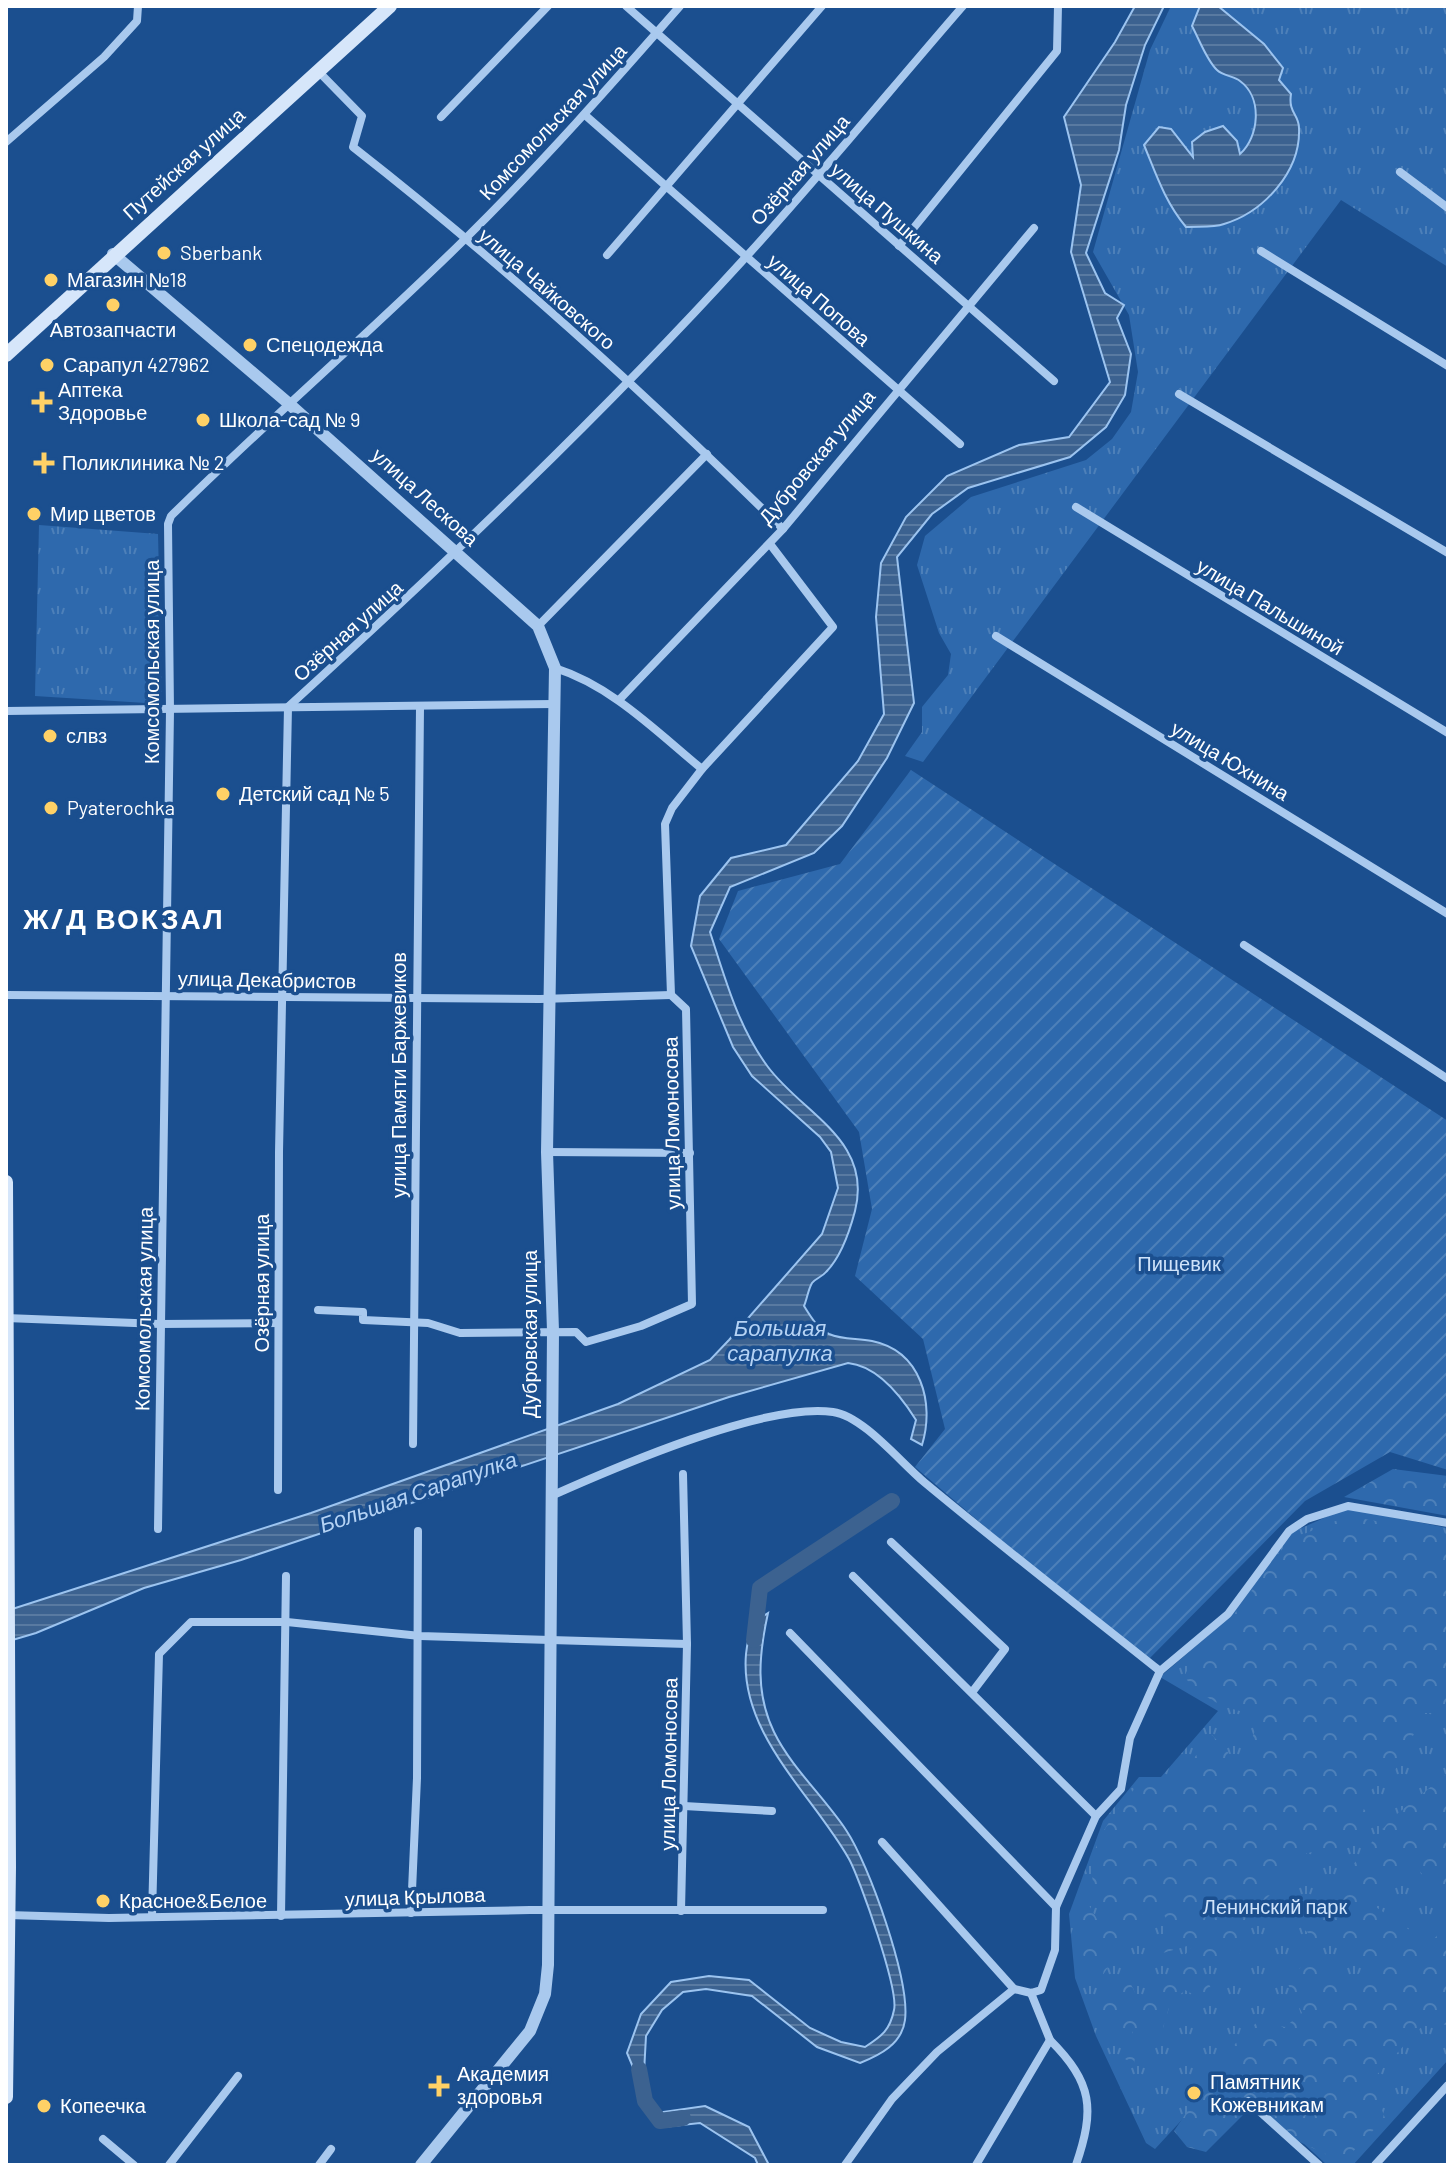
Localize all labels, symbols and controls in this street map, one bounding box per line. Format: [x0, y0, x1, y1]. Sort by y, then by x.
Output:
street label: Комсомольская улица [474, 38, 631, 204]
street label: Путейская улица [117, 102, 250, 224]
street label: Озёрная улица [745, 108, 854, 230]
street label: улица Пушкина [826, 157, 950, 268]
street label: улица Чайковского [474, 222, 621, 354]
place label: Sberbank [180, 240, 262, 264]
marker: Sberbank [155, 244, 173, 262]
street label: улица Попова [763, 248, 876, 351]
place label: Магазин №18 [67, 267, 187, 291]
marker: Магазин №18 [42, 271, 60, 289]
marker: Автозапчасти [104, 296, 122, 314]
place label: Автозапчасти [50, 317, 176, 341]
place label: Спецодежда [266, 332, 384, 356]
marker: Спецодежда [241, 336, 259, 354]
place label: Сарапул 427962 [63, 352, 210, 376]
marker: Сарапул 427962 [38, 356, 56, 374]
place label: Аптека Здоровье [58, 377, 147, 424]
street label: Дубровская улица [753, 383, 880, 529]
marker: Аптека Здоровье [33, 393, 51, 411]
place label: Школа-сад № 9 [219, 407, 360, 431]
marker: Школа-сад № 9 [194, 411, 212, 429]
street label: улица Лескова [368, 442, 484, 551]
place label: Поликлиника № 2 [62, 450, 224, 474]
marker: Поликлиника № 2 [33, 452, 55, 474]
place label: Мир цветов [50, 501, 156, 525]
marker: Мир цветов [25, 505, 43, 523]
street label: улица Пальшиной [1193, 553, 1348, 659]
street label: Комсомольская улица [139, 559, 163, 764]
street label: Озёрная улица [288, 574, 408, 686]
street label: улица Юхнина [1167, 715, 1295, 805]
place label: слвз [66, 723, 107, 747]
marker: слвз [41, 727, 59, 745]
place label: Детский сад № 5 [239, 781, 390, 805]
marker: Детский сад № 5 [214, 785, 232, 803]
place label: Pyaterochka [67, 795, 175, 819]
marker: Pyaterochka [42, 799, 60, 817]
district label: Ж/Д ВОКЗАЛ [22, 901, 225, 935]
street label: улица Памяти Баржевиков [386, 952, 410, 1198]
street label: улица Декабристов [178, 965, 356, 993]
street label: улица Ломоносова [657, 1035, 685, 1210]
street label: Комсомольская улица [129, 1206, 157, 1411]
street label: Озёрная улица [249, 1213, 273, 1352]
street label: Дубровская улица [517, 1249, 541, 1418]
park label: Пищевик [1137, 1251, 1221, 1275]
water label: Большая сарапулка [727, 1314, 833, 1366]
water label: Большая Сарапулка [316, 1445, 520, 1538]
street label: улица Ломоносова [654, 1676, 682, 1851]
street label: улица Крылова [344, 1882, 487, 1910]
place label: Красное&Белое [119, 1888, 267, 1912]
marker: Красное&Белое [94, 1892, 112, 1910]
park label: Ленинский парк [1203, 1894, 1347, 1918]
place label: Академия здоровья [457, 2061, 549, 2108]
place label: Памятник Кожевникам [1210, 2069, 1324, 2116]
marker: Академия здоровья [428, 2075, 450, 2097]
marker: Памятник Кожевникам [1185, 2084, 1203, 2102]
place label: Копеечка [60, 2093, 147, 2117]
marker: Копеечка [35, 2097, 53, 2115]

